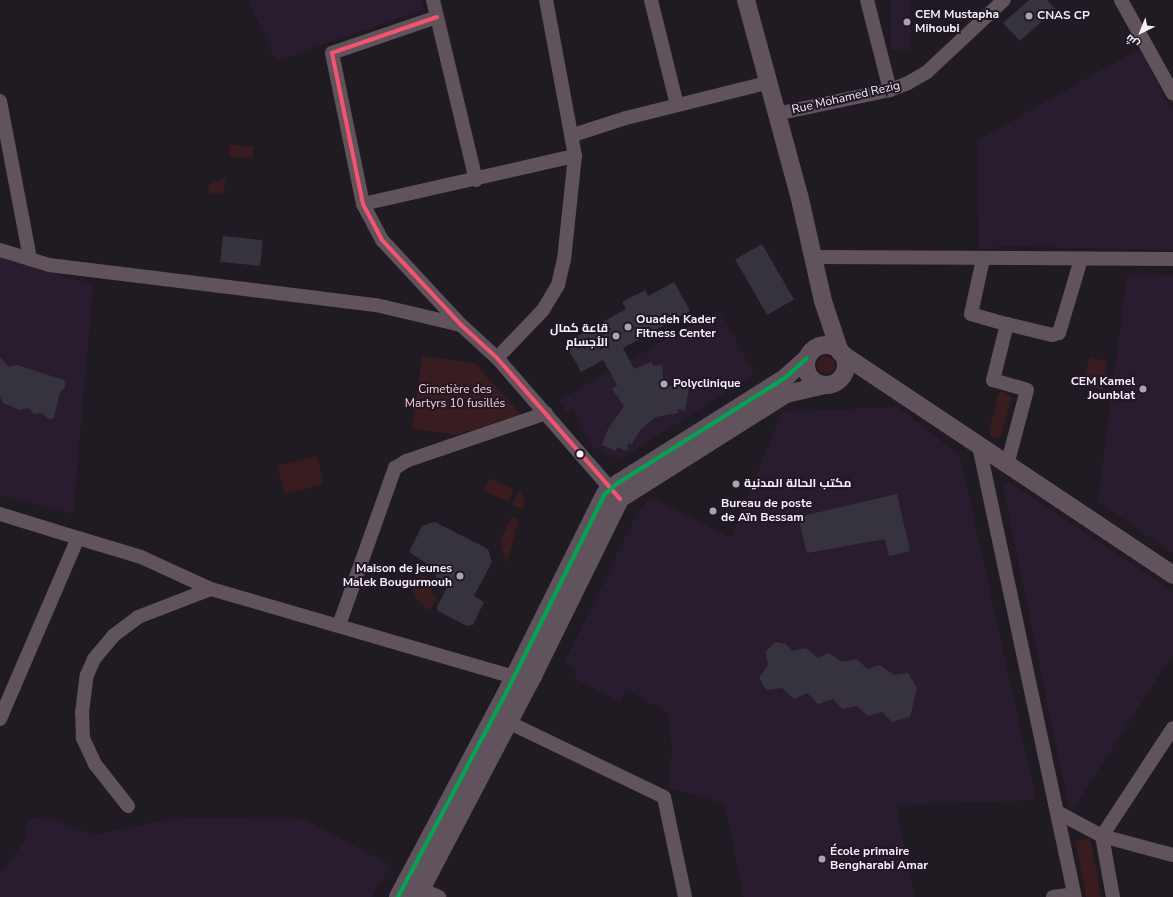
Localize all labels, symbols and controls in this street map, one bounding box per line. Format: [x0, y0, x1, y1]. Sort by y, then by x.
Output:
place label: CEM Mustapha Mihoubi [915, 8, 999, 36]
place label: CNAS CP [1037, 9, 1090, 23]
marker: CNAS CP [1024, 11, 1034, 21]
north arrow [1121, 12, 1161, 52]
marker: CEM Mustapha Mihoubi [902, 17, 912, 27]
text: ش [1122, 31, 1143, 51]
street label: Rue Mohamed Rezig [790, 79, 902, 117]
place label: Ouadeh Kader Fitness Center [636, 313, 716, 341]
place label: قاعة كمال الأجسام [550, 322, 608, 350]
marker: Ouadeh Kader Fitness Center [623, 322, 633, 332]
marker: قاعة كمال الأجسام [611, 331, 621, 341]
place label: CEM Kamel Jounblat [1071, 375, 1135, 403]
place label: Polyclinique [673, 377, 741, 391]
marker: Polyclinique [658, 378, 670, 390]
park label: Cimetière des Martyrs 10 fusillés [405, 383, 505, 411]
marker: CEM Kamel Jounblat [1138, 384, 1148, 394]
unlabelled marker [575, 449, 585, 459]
place label: مكتب الحالة المدنية [744, 477, 851, 491]
marker: مكتب الحالة المدنية [731, 479, 741, 489]
place label: Bureau de poste de Aïn Bessam [721, 497, 812, 525]
marker: Bureau de poste de Aïn Bessam [708, 506, 718, 516]
place label: Maison de jeunes Malek Bougurmouh [343, 562, 452, 590]
marker: Maison de jeunes Malek Bougurmouh [455, 571, 465, 581]
place label: École primaire Bengharabi Amar [830, 845, 928, 873]
marker: École primaire Bengharabi Amar [817, 854, 827, 864]

